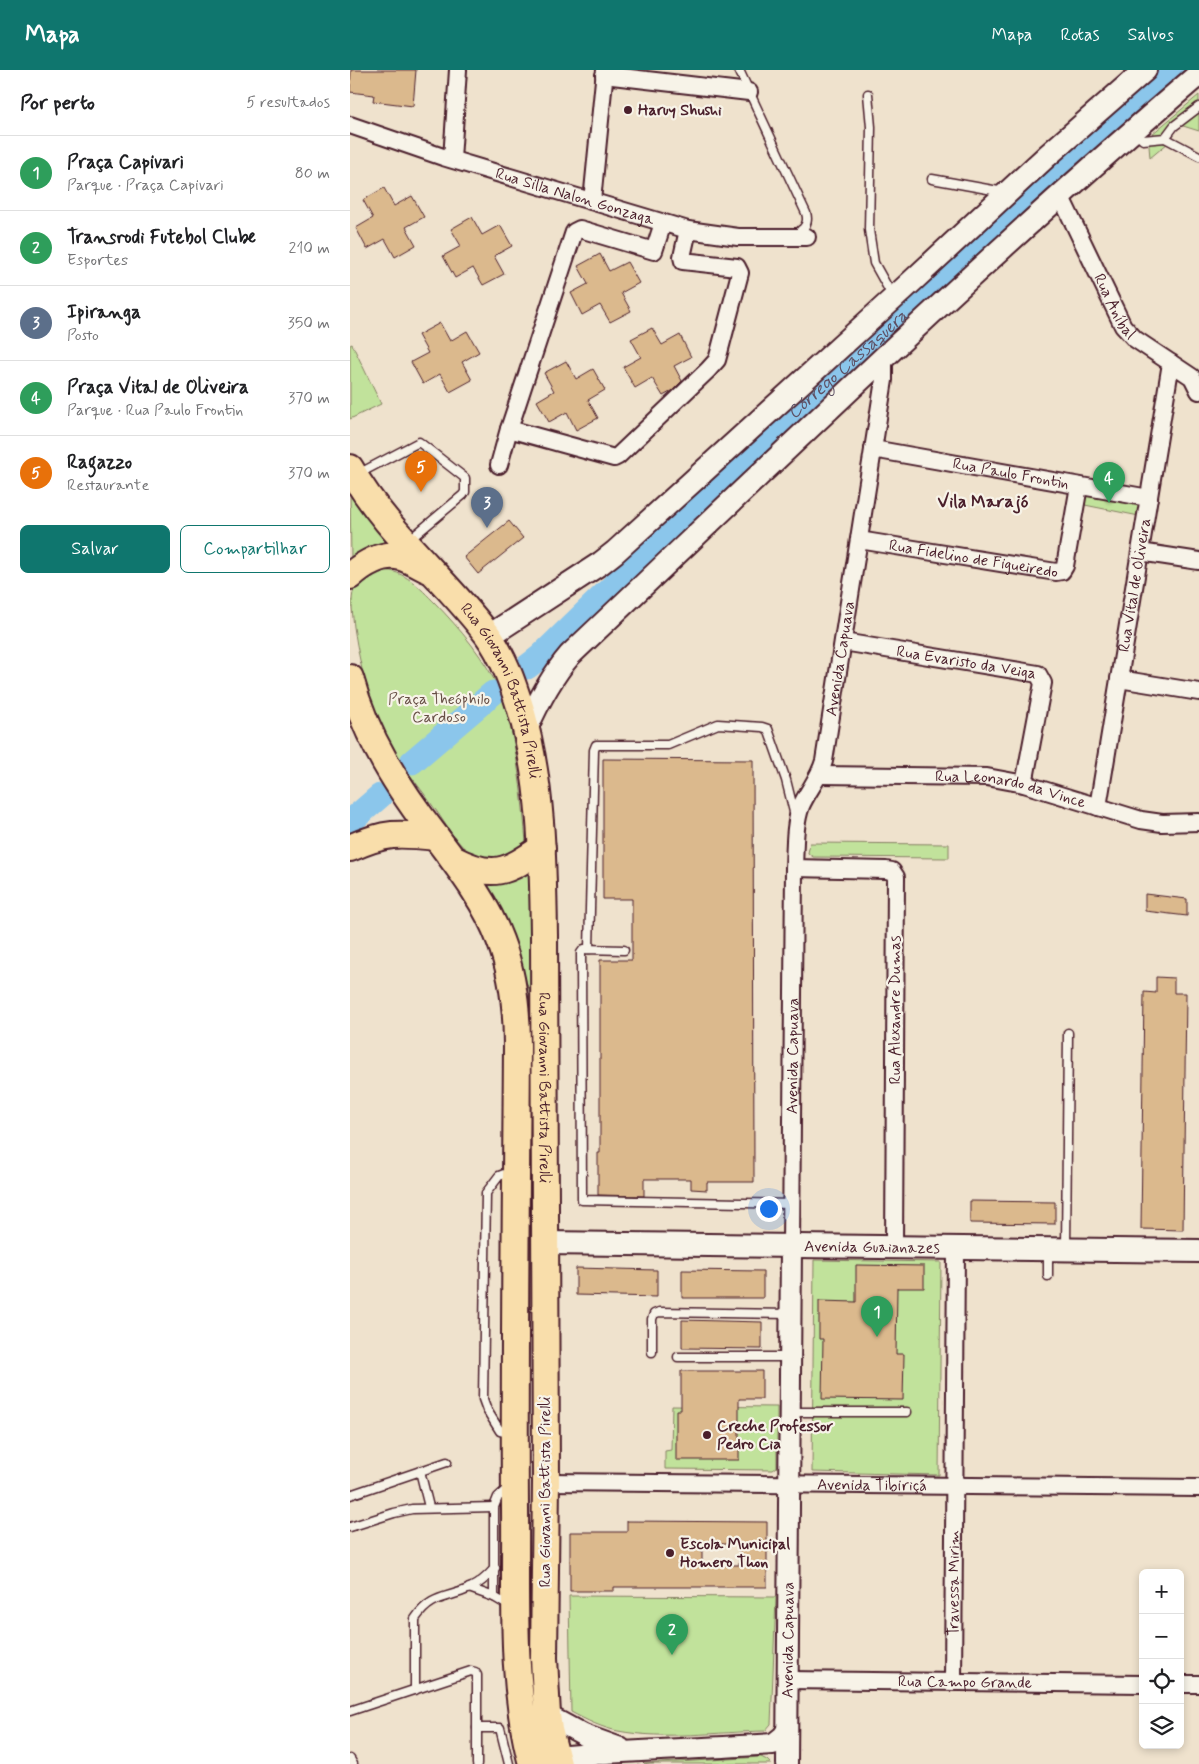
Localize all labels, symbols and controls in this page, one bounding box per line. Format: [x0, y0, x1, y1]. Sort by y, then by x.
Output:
text: Mapa [25, 20, 80, 51]
text: Mapa [991, 23, 1032, 47]
text: Rotas [1060, 23, 1100, 47]
text: Salvos [1128, 23, 1174, 47]
text: Por perto [20, 89, 95, 117]
text: 5 resultados [246, 92, 330, 113]
place label: Haruy Shushi [638, 100, 722, 121]
marker: Haruy Shushi [622, 104, 634, 116]
text: Praça Capivari [67, 150, 184, 175]
text: 1 [32, 163, 40, 184]
text: 80 m [295, 163, 330, 184]
street label: Rua Silla Nalon Gonzaga [493, 163, 657, 230]
text: Parque · Praça Capivari [67, 175, 224, 196]
text: Transrodi Futebol Clube [67, 225, 256, 250]
text: 2 [32, 238, 40, 259]
text: 210 m [289, 238, 330, 259]
text: Esportes [67, 250, 128, 271]
street label: Rua Aníbal [1089, 270, 1141, 344]
text: Ipiranga [67, 300, 141, 325]
water label: Córrego Cassaquera [782, 305, 913, 425]
text: 3 [32, 313, 40, 334]
text: 350 m [288, 313, 330, 334]
text: Posto [67, 325, 99, 346]
text: Praça Vital de Oliveira [67, 375, 249, 400]
text: 4 [31, 388, 41, 409]
text: 370 m [288, 388, 330, 409]
text: Parque · Rua Paulo Frontin [67, 400, 243, 421]
text: Ragazzo [67, 450, 132, 475]
pin: 5 [405, 451, 437, 492]
street label: Rua Paulo Frontin [951, 453, 1071, 494]
pin: 4 [1093, 462, 1125, 503]
text: 5 [31, 463, 41, 484]
text: 370 m [288, 463, 330, 484]
text: Restaurante [67, 475, 149, 496]
pin: 3 [471, 487, 503, 528]
district label: Vila Marajó [938, 490, 1029, 514]
street label: Rua Vital de Oliveira [1113, 516, 1156, 654]
button: Salvar [20, 525, 170, 573]
button: Compartilhar [180, 525, 330, 573]
street label: Rua Fidelino de Figueiredo [887, 534, 1060, 583]
street label: Rua Giovanni Battista Pirelli [455, 598, 546, 780]
street label: Avenida Capuava [821, 599, 860, 718]
street label: Rua Evaristo da Veiga [895, 640, 1038, 684]
park label: Praça Theóphilo Cardoso [388, 689, 490, 728]
street label: Rua Leonardo da Vince [935, 766, 1089, 813]
street label: Rua Alexandre Dumas [885, 935, 906, 1085]
street label: Rua Giovanni Battista Pirelli [534, 992, 555, 1183]
street label: Avenida Capuava [782, 998, 803, 1114]
your location [756, 1196, 782, 1222]
street label: Avenida Guaianazes [804, 1236, 940, 1258]
pin: 1 [861, 1296, 893, 1337]
street label: Rua Giovanni Battista Pirelli [535, 1397, 556, 1587]
place label: Creche Professor Pedro Cia [717, 1416, 833, 1455]
marker: Creche Professor Pedro Cia [701, 1429, 713, 1441]
street label: Avenida Tibiriçá [817, 1474, 927, 1496]
street label: Travessa Mirim [943, 1530, 965, 1636]
place label: Escola Municipal Homero Thon [680, 1534, 790, 1573]
marker: Escola Municipal Homero Thon [664, 1547, 676, 1559]
map controls [1139, 1569, 1184, 1749]
button: + [1139, 1569, 1184, 1614]
street label: Avenida Capuava [777, 1582, 799, 1698]
pin: 2 [656, 1614, 688, 1655]
button: − [1139, 1614, 1184, 1659]
button: locate [1139, 1659, 1184, 1704]
street label: Rua Campo Grande [898, 1671, 1033, 1693]
button: layers [1139, 1704, 1184, 1749]

